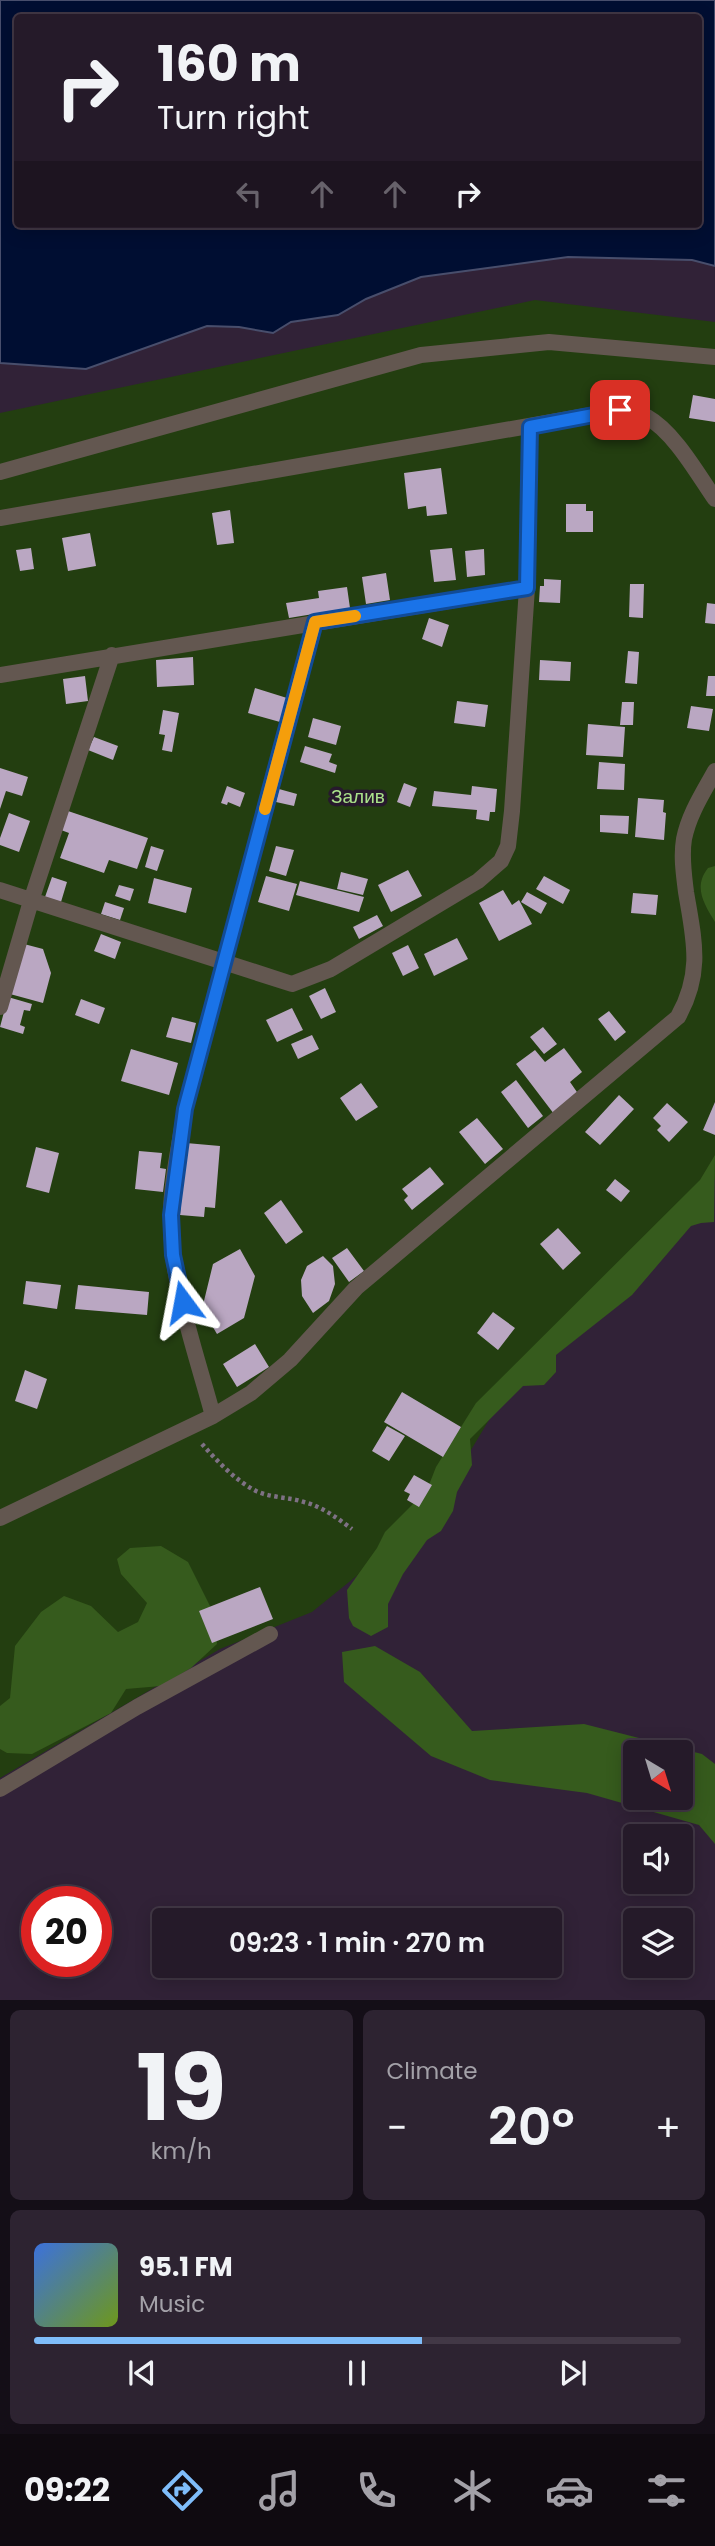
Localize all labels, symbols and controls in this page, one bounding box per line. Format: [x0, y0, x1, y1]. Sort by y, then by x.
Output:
text: 160 m [157, 30, 301, 98]
icon: right [42, 42, 133, 133]
text: Turn right [157, 95, 309, 140]
icon: left [230, 175, 268, 213]
icon: ahead [303, 175, 341, 213]
icon: ahead [376, 175, 414, 213]
icon: right [449, 175, 487, 213]
pin [590, 380, 650, 440]
icon: arrive [601, 391, 639, 429]
park label: Залив [331, 783, 385, 810]
position arrow [146, 1265, 220, 1339]
north arrow [623, 1740, 693, 1810]
map controls [623, 1740, 693, 1978]
button: sound [623, 1824, 693, 1894]
speed limit sign: 20 [21, 1886, 112, 1977]
button: layers [623, 1908, 693, 1978]
text: 09:23 · 1 min · 270 m [229, 1925, 485, 1961]
text: 19 [136, 2024, 226, 2152]
text: Climate [387, 2055, 477, 2087]
text: 20° [488, 2090, 575, 2163]
text: − [387, 2101, 407, 2154]
text: + [655, 2101, 681, 2154]
text: km/h [151, 2135, 212, 2167]
text: 95.1 FM [139, 2249, 233, 2285]
text: Music [139, 2288, 205, 2320]
icon: previous [123, 2354, 161, 2392]
icon: pause [338, 2354, 376, 2392]
icon: next [554, 2354, 592, 2392]
icon: directions [158, 2466, 207, 2515]
icon: music [255, 2466, 304, 2515]
icon: phone [352, 2466, 401, 2515]
icon: climate [448, 2466, 497, 2515]
icon: car [545, 2466, 594, 2515]
icon: filters [642, 2466, 691, 2515]
text: 09:22 [24, 2467, 110, 2512]

